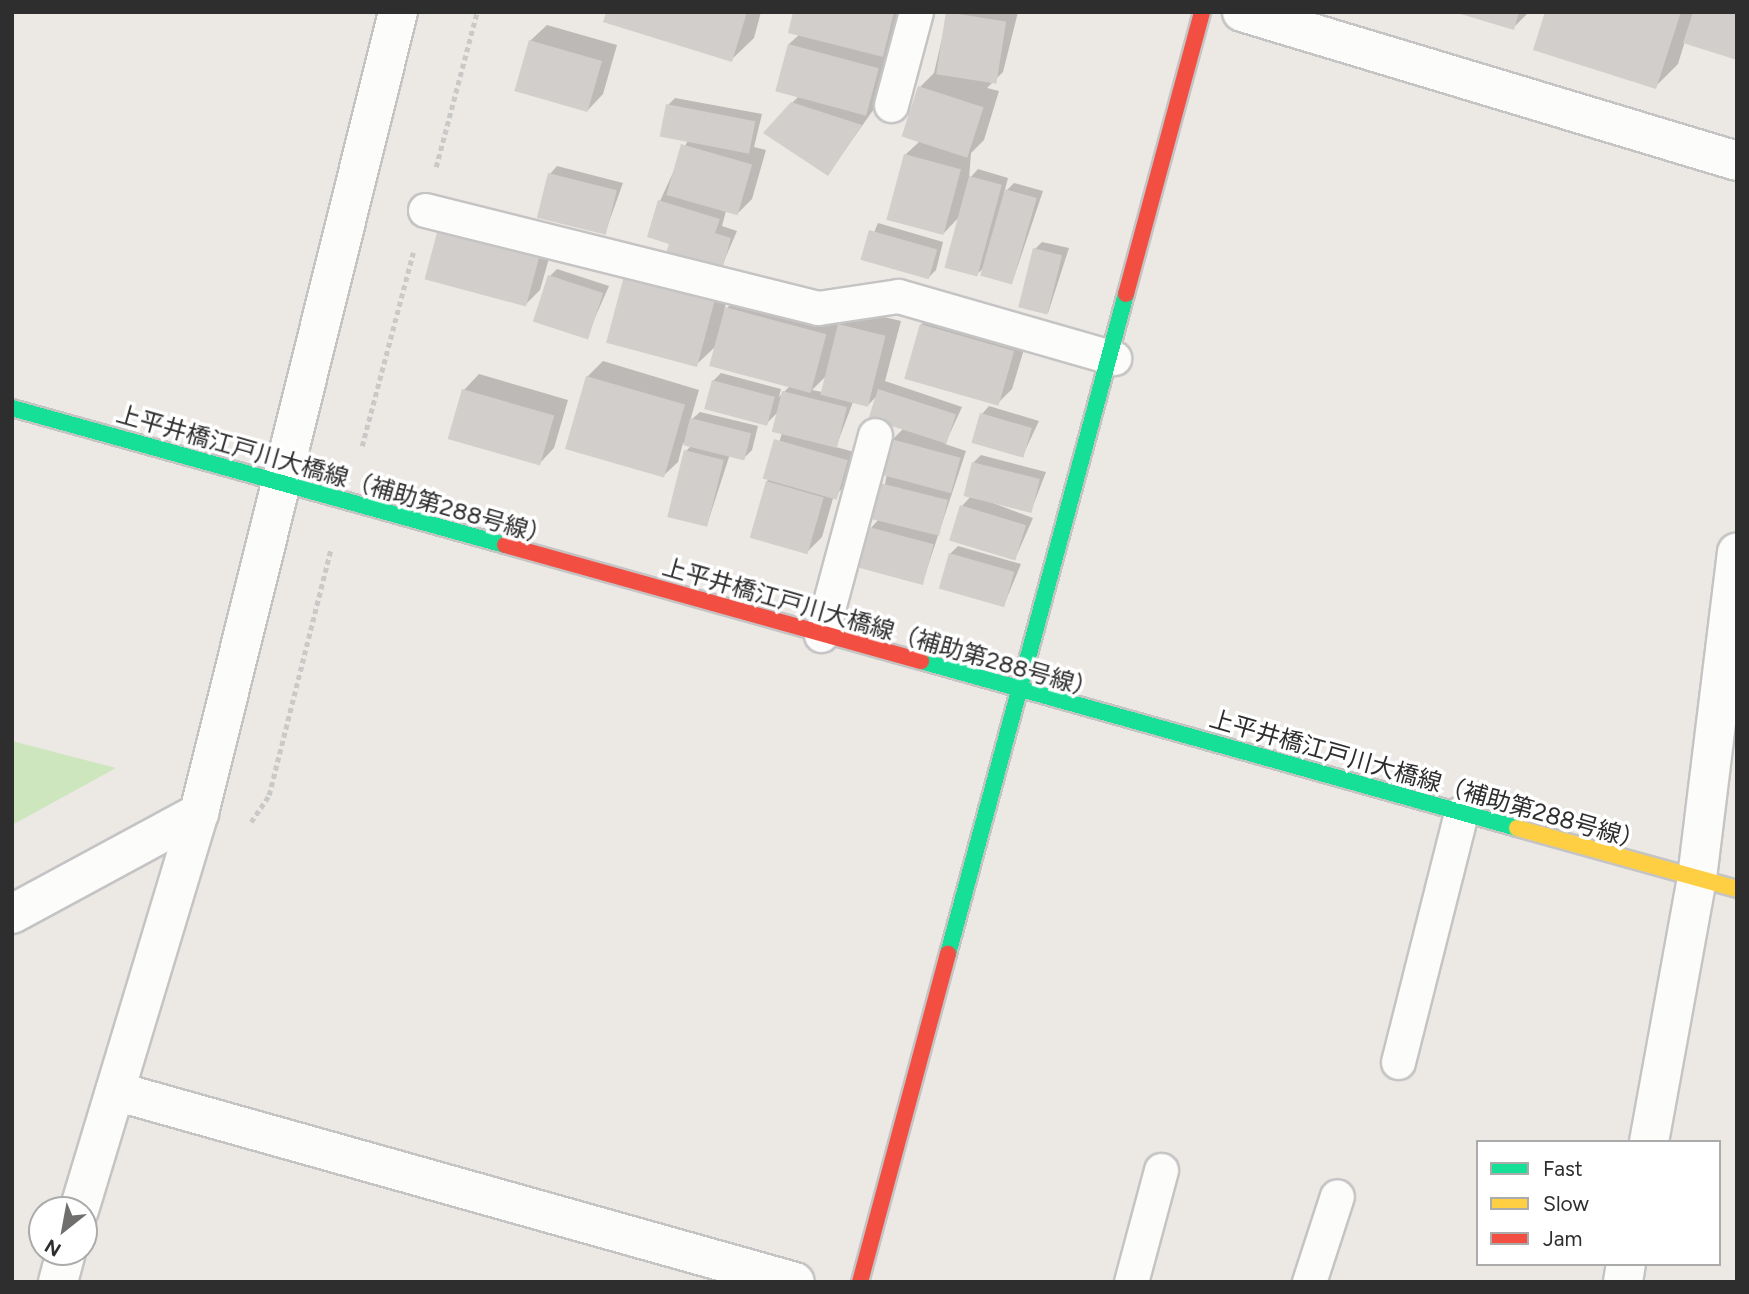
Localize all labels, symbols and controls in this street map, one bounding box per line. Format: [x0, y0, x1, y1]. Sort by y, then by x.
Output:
street label: 上平井橋江戸川大橋線（補助第288号線） [113, 399, 555, 551]
street label: 上平井橋江戸川大橋線（補助第288号線） [659, 552, 1101, 704]
street label: 上平井橋江戸川大橋線（補助第288号線） [1206, 704, 1648, 856]
legend [1476, 1140, 1721, 1266]
text: Fast [1543, 1156, 1583, 1181]
text: Slow [1543, 1191, 1589, 1216]
north arrow [28, 1196, 98, 1266]
text: Jam [1543, 1226, 1582, 1251]
text: N [41, 1234, 65, 1261]

